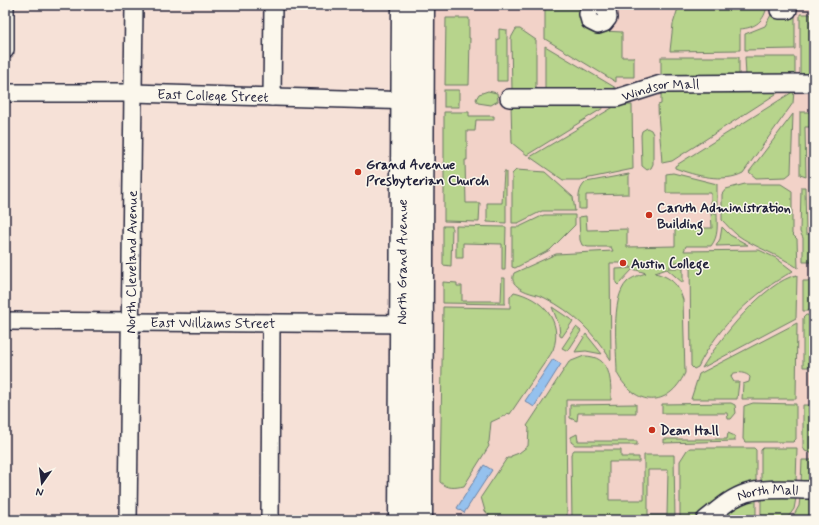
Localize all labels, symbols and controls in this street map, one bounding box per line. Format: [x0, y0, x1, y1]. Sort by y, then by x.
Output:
street label: Windsor Mall [620, 76, 700, 106]
street label: East College Street [157, 86, 269, 107]
place label: Grand Avenue Presbyterian Church [366, 156, 489, 190]
marker: Grand Avenue Presbyterian Church [353, 167, 363, 177]
street label: North Cleveland Avenue [122, 190, 142, 334]
street label: North Grand Avenue [393, 199, 412, 325]
place label: Caruth Administration Building [657, 199, 791, 236]
marker: Caruth Administration Building [644, 210, 654, 220]
place label: Austin College [631, 255, 709, 276]
marker: Austin College [618, 258, 628, 268]
street label: East Williams Street [150, 314, 276, 333]
place label: Dean Hall [660, 422, 719, 440]
marker: Dean Hall [647, 425, 657, 435]
north arrow [22, 463, 62, 503]
street label: North Mall [734, 481, 799, 506]
text: N [35, 484, 45, 499]

